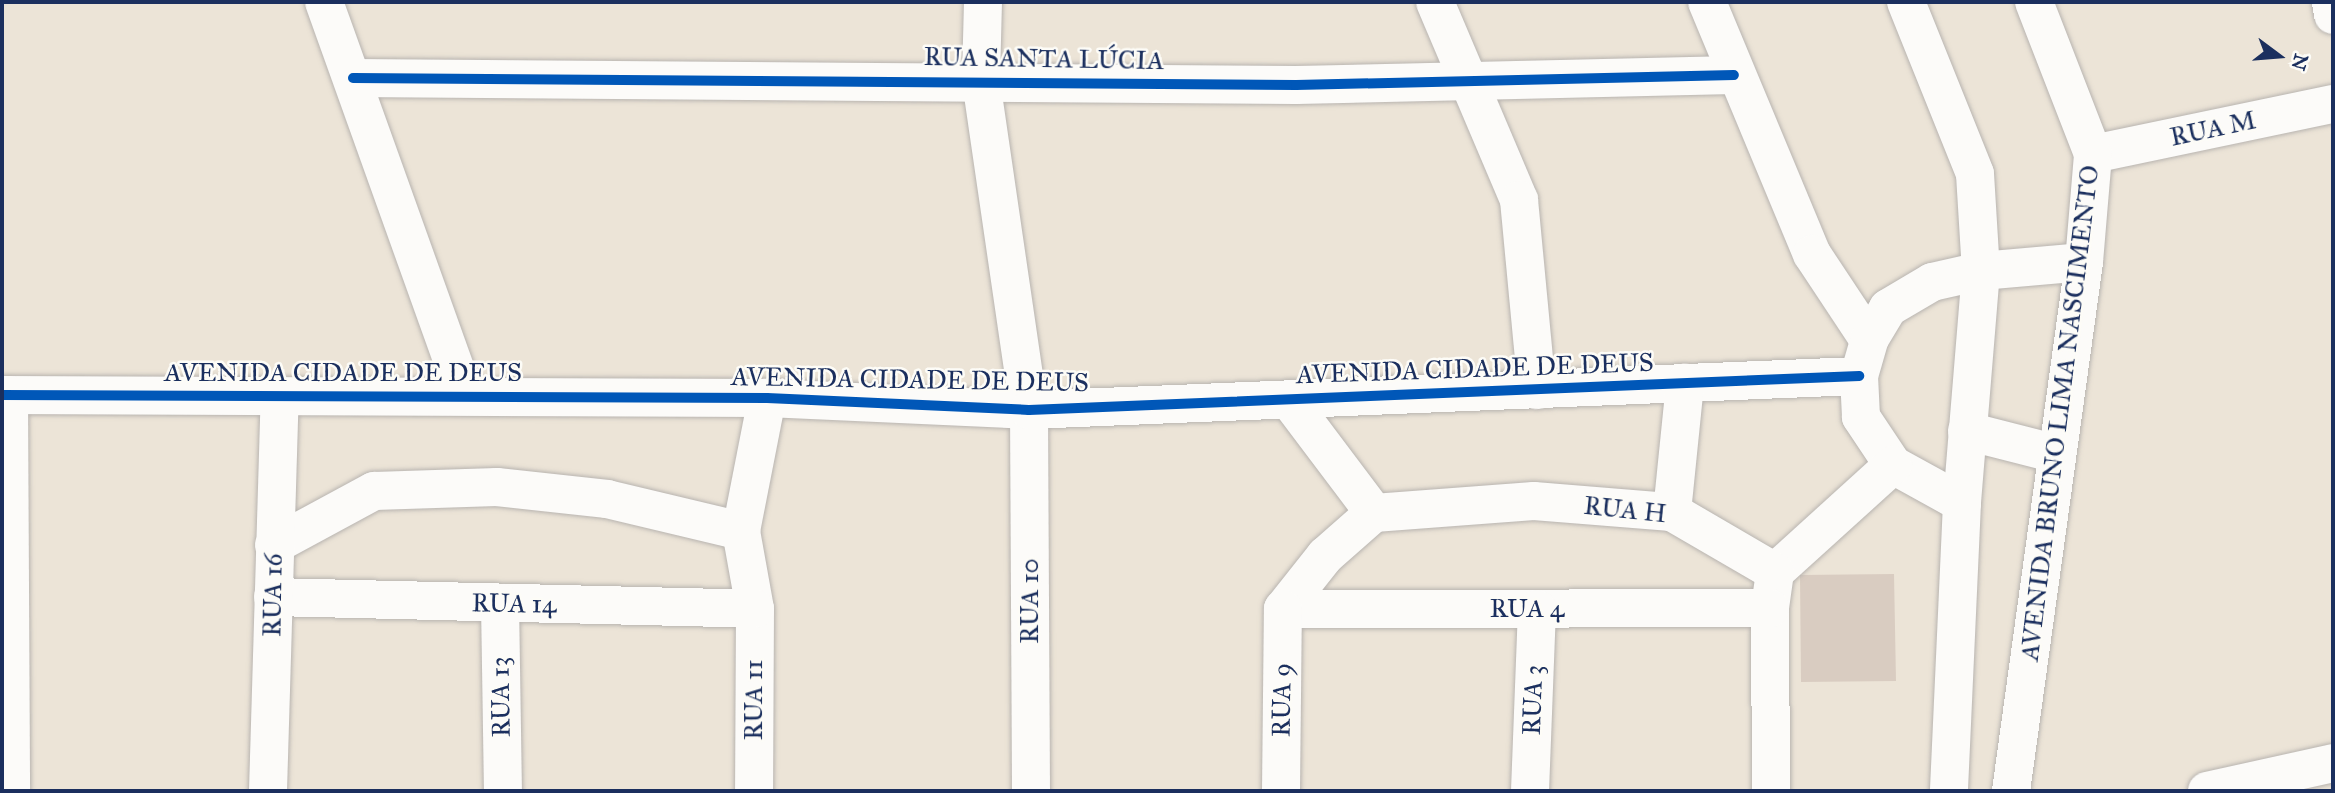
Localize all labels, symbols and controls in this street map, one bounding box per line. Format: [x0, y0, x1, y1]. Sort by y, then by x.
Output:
north arrow [2244, 21, 2314, 91]
street label: RUA SANTA LÚCIA [924, 41, 1164, 77]
text: N [2286, 51, 2313, 73]
street label: RUA M [2167, 105, 2259, 153]
street label: AVENIDA BRUNO LIMA NASCIMENTO [2014, 163, 2106, 663]
street label: AVENIDA CIDADE DE DEUS [1296, 347, 1654, 391]
street label: AVENIDA CIDADE DE DEUS [164, 357, 522, 389]
street label: AVENIDA CIDADE DE DEUS [731, 361, 1089, 399]
street label: RUA H [1582, 490, 1668, 530]
street label: RUA 16 [257, 553, 289, 637]
street label: RUA 10 [1014, 558, 1046, 644]
street label: RUA 14 [471, 588, 557, 620]
street label: RUA 4 [1490, 593, 1564, 625]
street label: RUA 13 [485, 656, 517, 738]
street label: RUA 11 [738, 660, 770, 740]
street label: RUA 9 [1266, 663, 1298, 737]
street label: RUA 3 [1516, 664, 1550, 736]

